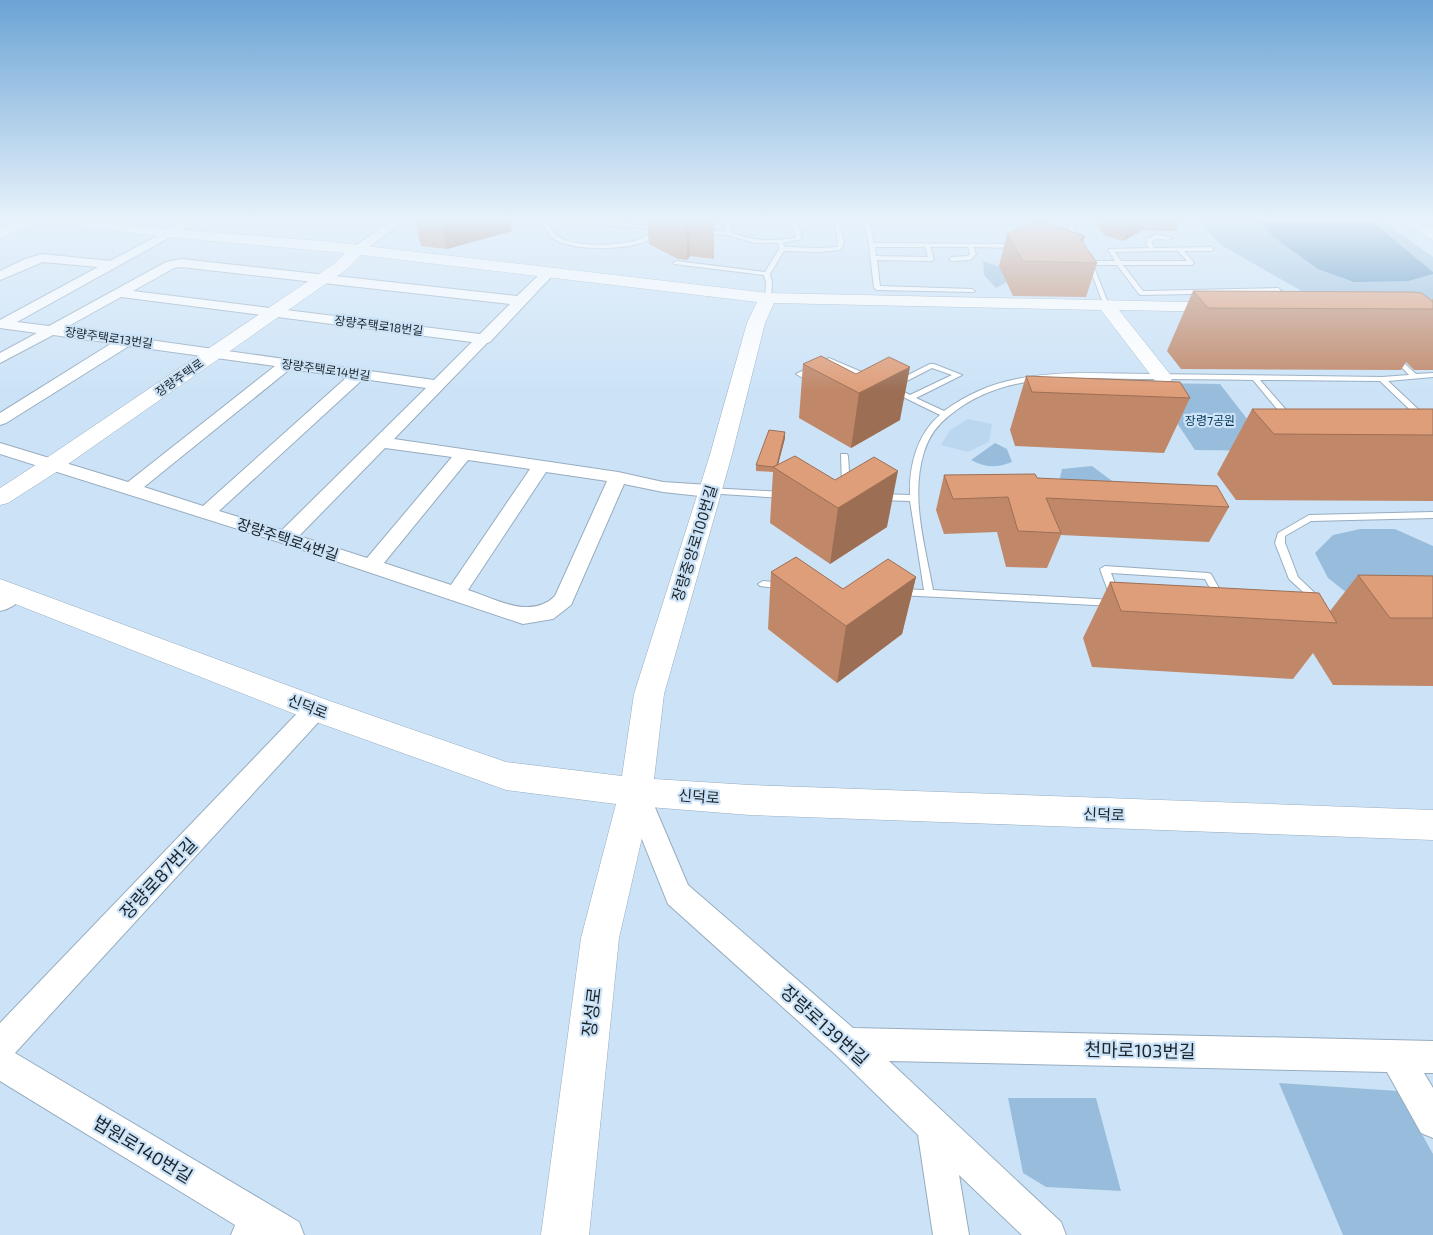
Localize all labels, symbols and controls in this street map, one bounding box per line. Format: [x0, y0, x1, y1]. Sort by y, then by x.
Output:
street label: 장량주택로18번길 [334, 313, 424, 337]
street label: 장량주택로13번길 [64, 324, 154, 350]
street label: 장량주택로 [152, 355, 206, 399]
street label: 장량주택로14번길 [281, 356, 371, 382]
park label: 장령7공원 [1185, 413, 1235, 427]
street label: 장량중앙로100번길 [668, 483, 720, 603]
street label: 장량주택로4번길 [235, 514, 341, 564]
street label: 신덕로 [285, 690, 331, 722]
street label: 신덕로 [678, 786, 720, 806]
street label: 신덕로 [1083, 804, 1125, 824]
street label: 장량로87번길 [115, 833, 201, 923]
street label: 장량로139번길 [777, 980, 873, 1070]
street label: 장성로 [577, 986, 605, 1038]
street label: 천마로103번길 [1084, 1038, 1196, 1062]
street label: 법원로140번길 [89, 1111, 197, 1187]

